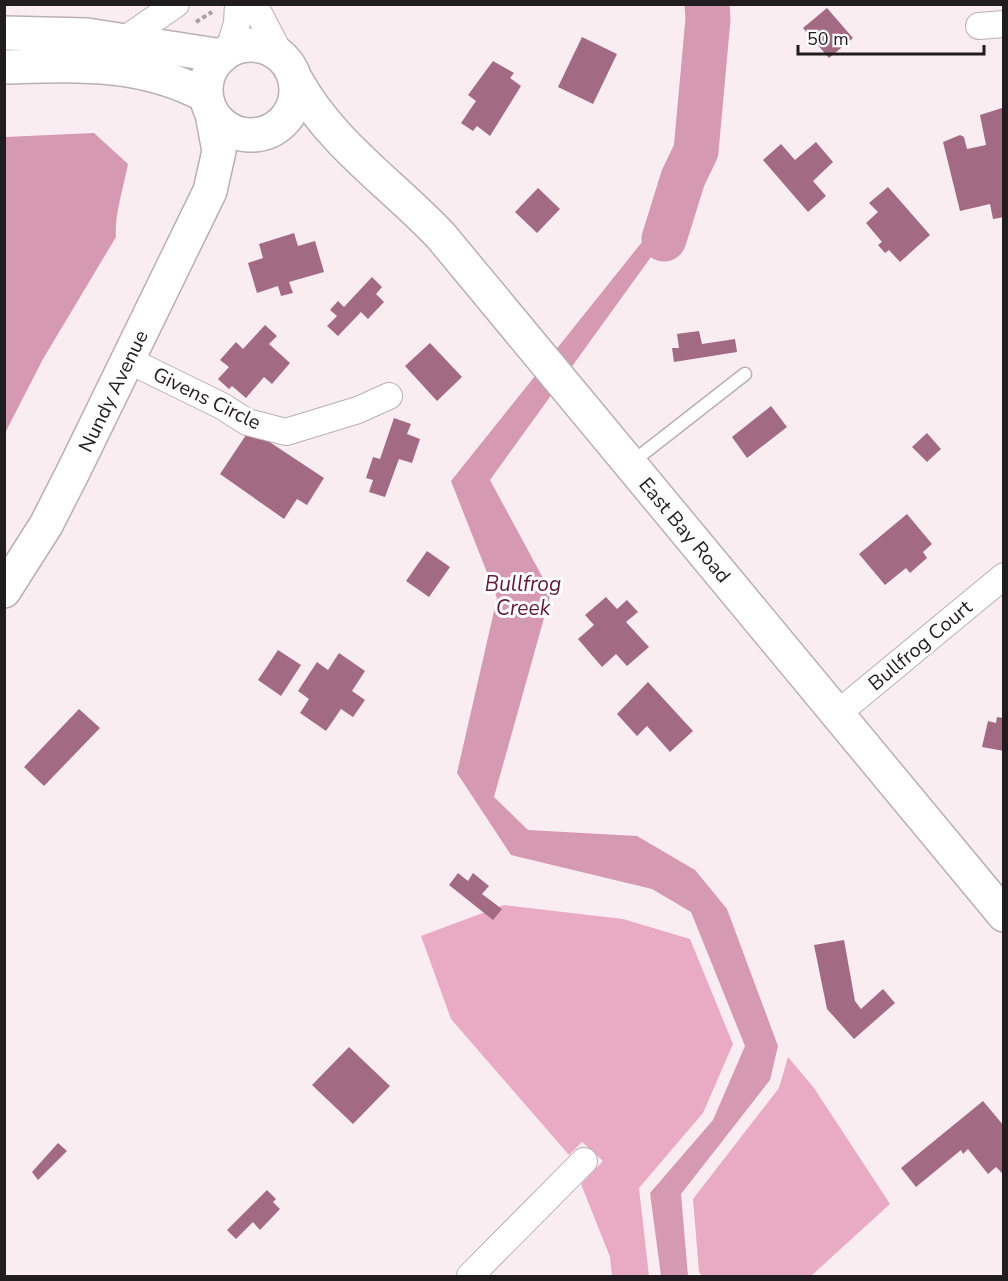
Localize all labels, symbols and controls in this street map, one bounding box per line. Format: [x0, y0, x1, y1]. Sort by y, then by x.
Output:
scale bar [798, 18, 984, 56]
text: 50 m [807, 27, 849, 51]
street label: Nundy Avenue [72, 326, 155, 457]
street label: Givens Circle [148, 361, 265, 436]
street label: East Bay Road [633, 472, 737, 589]
water label: Bullfrog Creek [485, 570, 561, 622]
street label: Bullfrog Court [863, 593, 979, 697]

